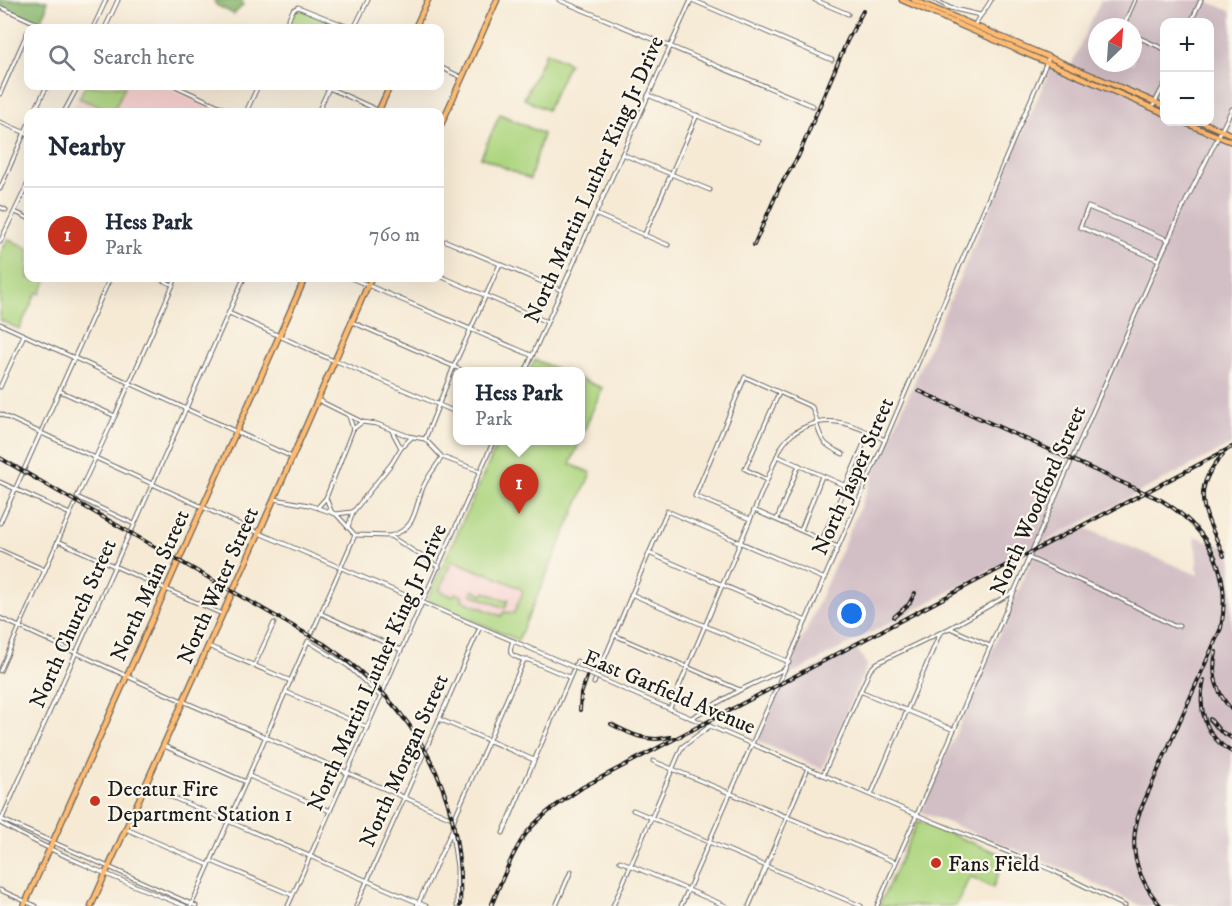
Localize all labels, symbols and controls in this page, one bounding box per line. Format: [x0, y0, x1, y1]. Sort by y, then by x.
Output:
north arrow [1088, 18, 1142, 72]
map controls [1160, 18, 1214, 126]
button: + [1160, 18, 1214, 72]
search box [24, 24, 444, 90]
street label: North Martin Luther King Jr Drive [519, 32, 670, 327]
icon: search [45, 41, 78, 74]
text: Search here [93, 44, 195, 71]
button: − [1160, 72, 1214, 126]
text: Nearby [48, 131, 125, 164]
text: Hess Park [105, 209, 193, 236]
text: 1 [64, 223, 71, 248]
text: 760 m [369, 223, 420, 248]
text: Park [105, 236, 142, 261]
popup [453, 367, 585, 445]
text: Hess Park [475, 380, 563, 407]
street label: North Jasper Street [806, 394, 900, 560]
street label: North Woodford Street [984, 402, 1092, 600]
text: Park [475, 407, 512, 432]
pin: 1 [500, 464, 538, 514]
street label: North Water Street [172, 503, 265, 668]
street label: North Main Street [105, 506, 196, 666]
street label: North Martin Luther King Jr Drive [302, 520, 453, 815]
street label: North Church Street [24, 535, 123, 712]
your location [837, 599, 866, 628]
street label: East Garfield Avenue [579, 644, 759, 741]
street label: North Morgan Street [354, 670, 455, 851]
place label: Decatur Fire Department Station 1 [107, 776, 292, 828]
marker: Decatur Fire Department Station 1 [88, 794, 102, 808]
place label: Fans Field [948, 851, 1040, 878]
marker: Fans Field [929, 856, 943, 870]

